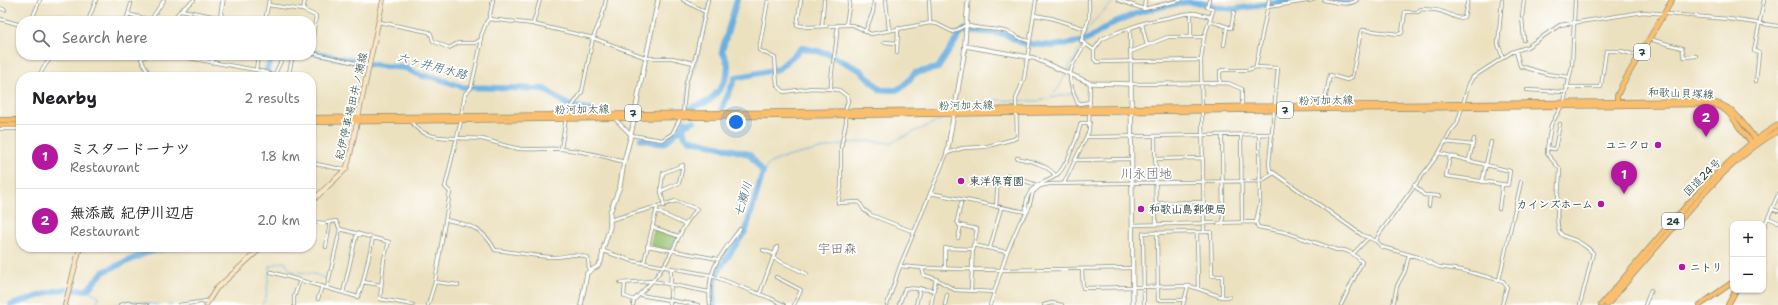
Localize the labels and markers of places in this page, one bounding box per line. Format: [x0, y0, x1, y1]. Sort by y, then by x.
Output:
pin: 2 [1693, 104, 1719, 137]
place label: ユニクロ [1606, 138, 1650, 153]
marker: ユニクロ [1653, 140, 1663, 150]
pin: 1 [1611, 161, 1637, 194]
place label: 東洋保育園 [969, 174, 1024, 189]
marker: 東洋保育園 [956, 176, 966, 186]
place label: カインズホーム [1516, 197, 1593, 212]
marker: カインズホーム [1596, 199, 1606, 209]
place label: 和歌山島郵便局 [1149, 202, 1226, 217]
marker: 和歌山島郵便局 [1136, 204, 1146, 214]
place label: ニトリ [1690, 260, 1723, 275]
marker: ニトリ [1677, 262, 1687, 272]

